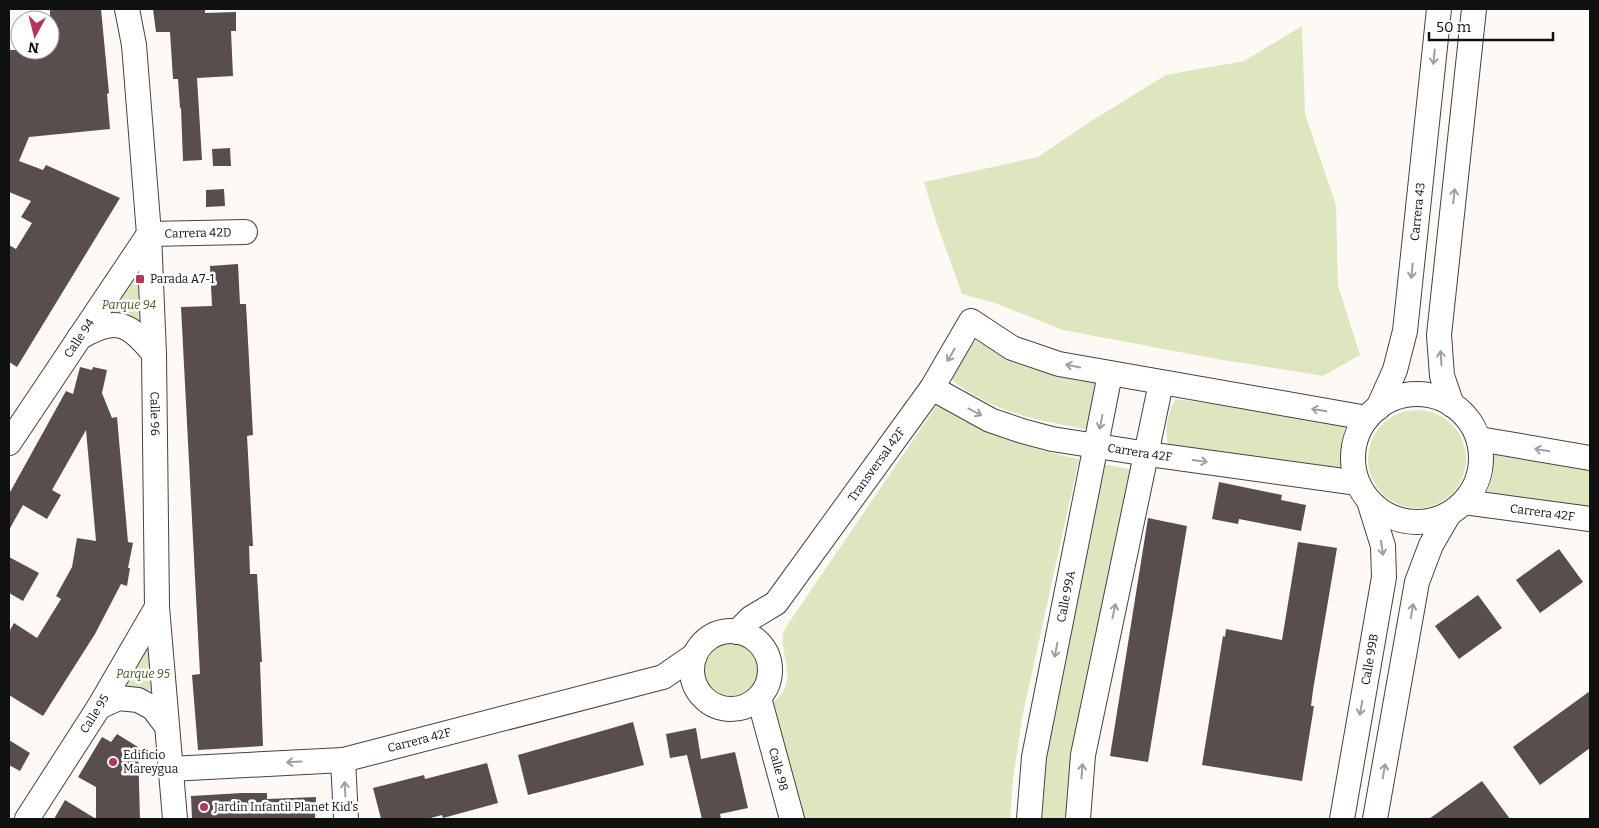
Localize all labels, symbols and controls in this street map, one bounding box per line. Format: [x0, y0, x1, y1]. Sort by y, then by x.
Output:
north arrow [10, 10, 60, 60]
scale bar [1429, 10, 1553, 42]
text: 50 m [1436, 18, 1472, 36]
text: N [27, 38, 40, 57]
one-way arrow [1429, 49, 1439, 65]
street label: Carrera 43 [1408, 182, 1428, 241]
one-way arrow [1449, 188, 1459, 204]
street label: Carrera 42D [164, 225, 232, 241]
one-way arrow [1407, 263, 1417, 279]
place label: Parada A7-1 [150, 272, 215, 286]
marker: Parada A7-1 [134, 273, 146, 285]
park label: Parque 94 [102, 298, 157, 312]
street label: Calle 94 [61, 316, 97, 361]
one-way arrow [946, 347, 956, 361]
one-way arrow [1436, 350, 1446, 366]
one-way arrow [1065, 361, 1081, 371]
street label: Calle 96 [147, 391, 162, 436]
one-way arrow [1311, 404, 1327, 414]
one-way arrow [967, 407, 981, 417]
one-way arrow [1095, 413, 1105, 429]
street label: Transversal 42F [845, 425, 908, 504]
street label: Carrera 42F [1107, 441, 1173, 464]
one-way arrow [1535, 444, 1551, 454]
one-way arrow [1192, 457, 1208, 467]
street label: Carrera 42F [1509, 501, 1576, 524]
one-way arrow [1377, 539, 1387, 555]
street label: Calle 99A [1054, 569, 1078, 623]
one-way arrow [1110, 604, 1119, 620]
one-way arrow [1407, 604, 1417, 620]
street label: Calle 99B [1358, 633, 1381, 686]
one-way arrow [1051, 641, 1060, 657]
park label: Parque 95 [116, 667, 171, 681]
street label: Calle 95 [77, 692, 112, 736]
one-way arrow [1355, 699, 1365, 715]
street label: Carrera 42F [386, 725, 453, 755]
street label: Calle 98 [766, 746, 791, 793]
place label: Edificio Mareygua [123, 748, 179, 776]
marker: Edificio Mareygua [107, 756, 119, 768]
one-way arrow [287, 758, 303, 767]
one-way arrow [1077, 763, 1087, 779]
one-way arrow [1379, 764, 1389, 780]
one-way arrow [340, 782, 349, 798]
place label: Jardin Infantil Planet Kid's [213, 800, 359, 814]
marker: Jardin Infantil Planet Kid's [198, 801, 210, 813]

